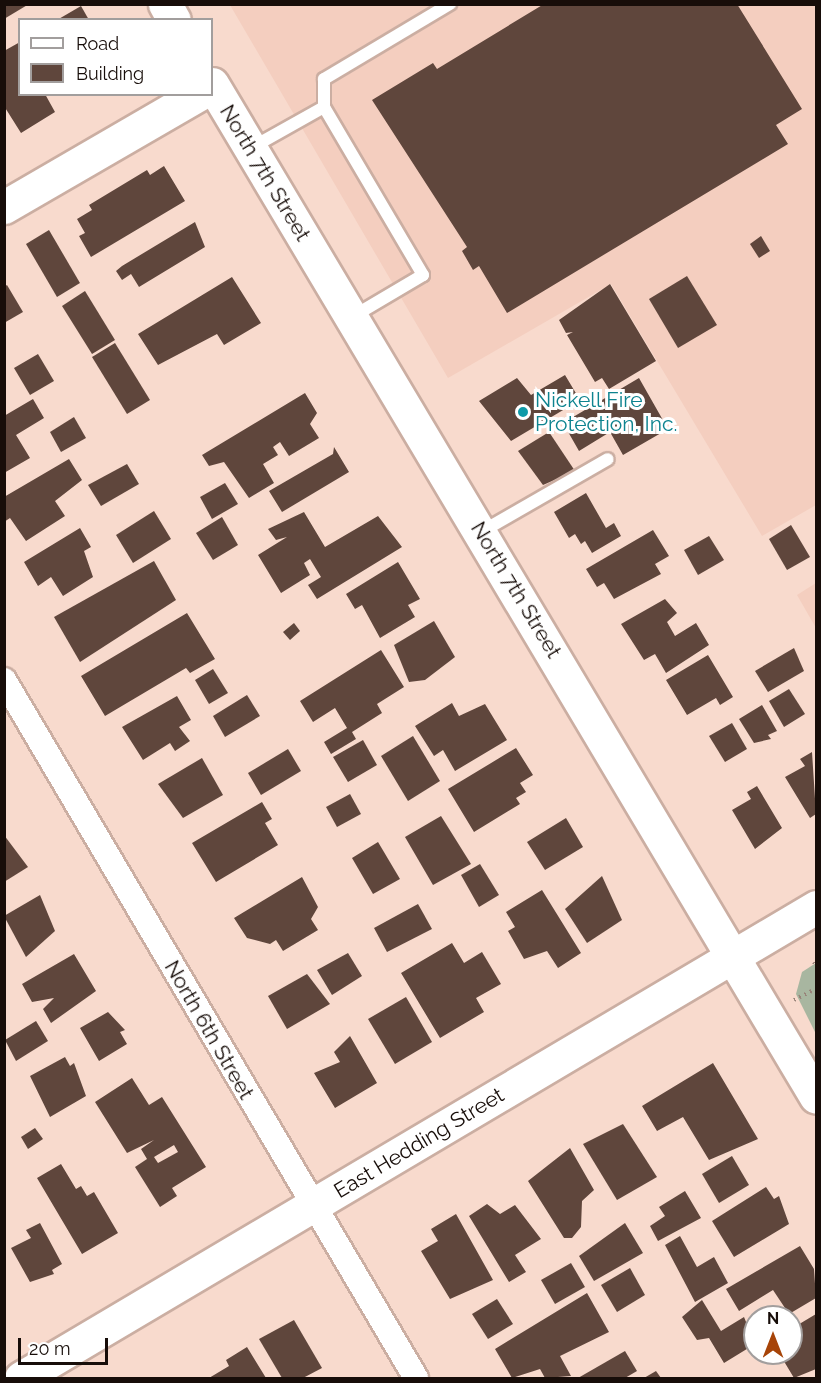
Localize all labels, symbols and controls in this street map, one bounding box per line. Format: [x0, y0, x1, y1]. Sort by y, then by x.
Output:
legend [18, 18, 213, 96]
text: Road [76, 33, 119, 54]
text: Building [76, 63, 144, 84]
street label: North 7th Street [214, 100, 316, 246]
place label: Nickell Fire Protection, Inc. [535, 387, 678, 437]
marker: Nickell Fire Protection, Inc. [516, 405, 530, 419]
street label: North 7th Street [465, 517, 567, 663]
street label: North 6th Street [159, 956, 259, 1104]
street label: East Hedding Street [329, 1082, 509, 1204]
north arrow [743, 1305, 803, 1365]
text: N [767, 1309, 779, 1328]
scale bar [21, 1326, 111, 1364]
text: 20 m [29, 1338, 71, 1359]

